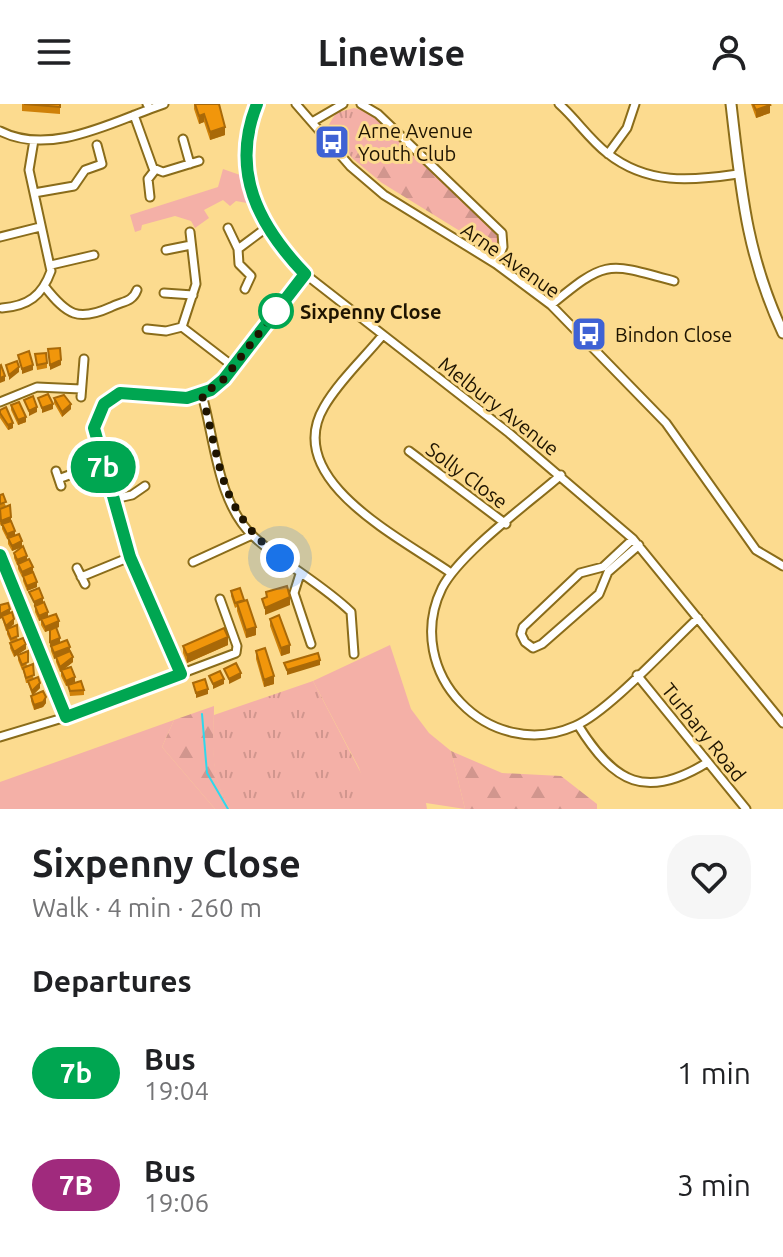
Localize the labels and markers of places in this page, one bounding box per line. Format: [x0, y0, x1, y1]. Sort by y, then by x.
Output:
place label: Arne Avenue Youth Club [358, 119, 473, 165]
bus stop icon: Arne Avenue Youth Club [313, 123, 351, 161]
marker: Sixpenny Close [259, 294, 293, 328]
place label: Sixpenny Close [300, 300, 442, 323]
bus stop icon: Bindon Close [570, 315, 608, 353]
place label: Bindon Close [615, 323, 732, 346]

